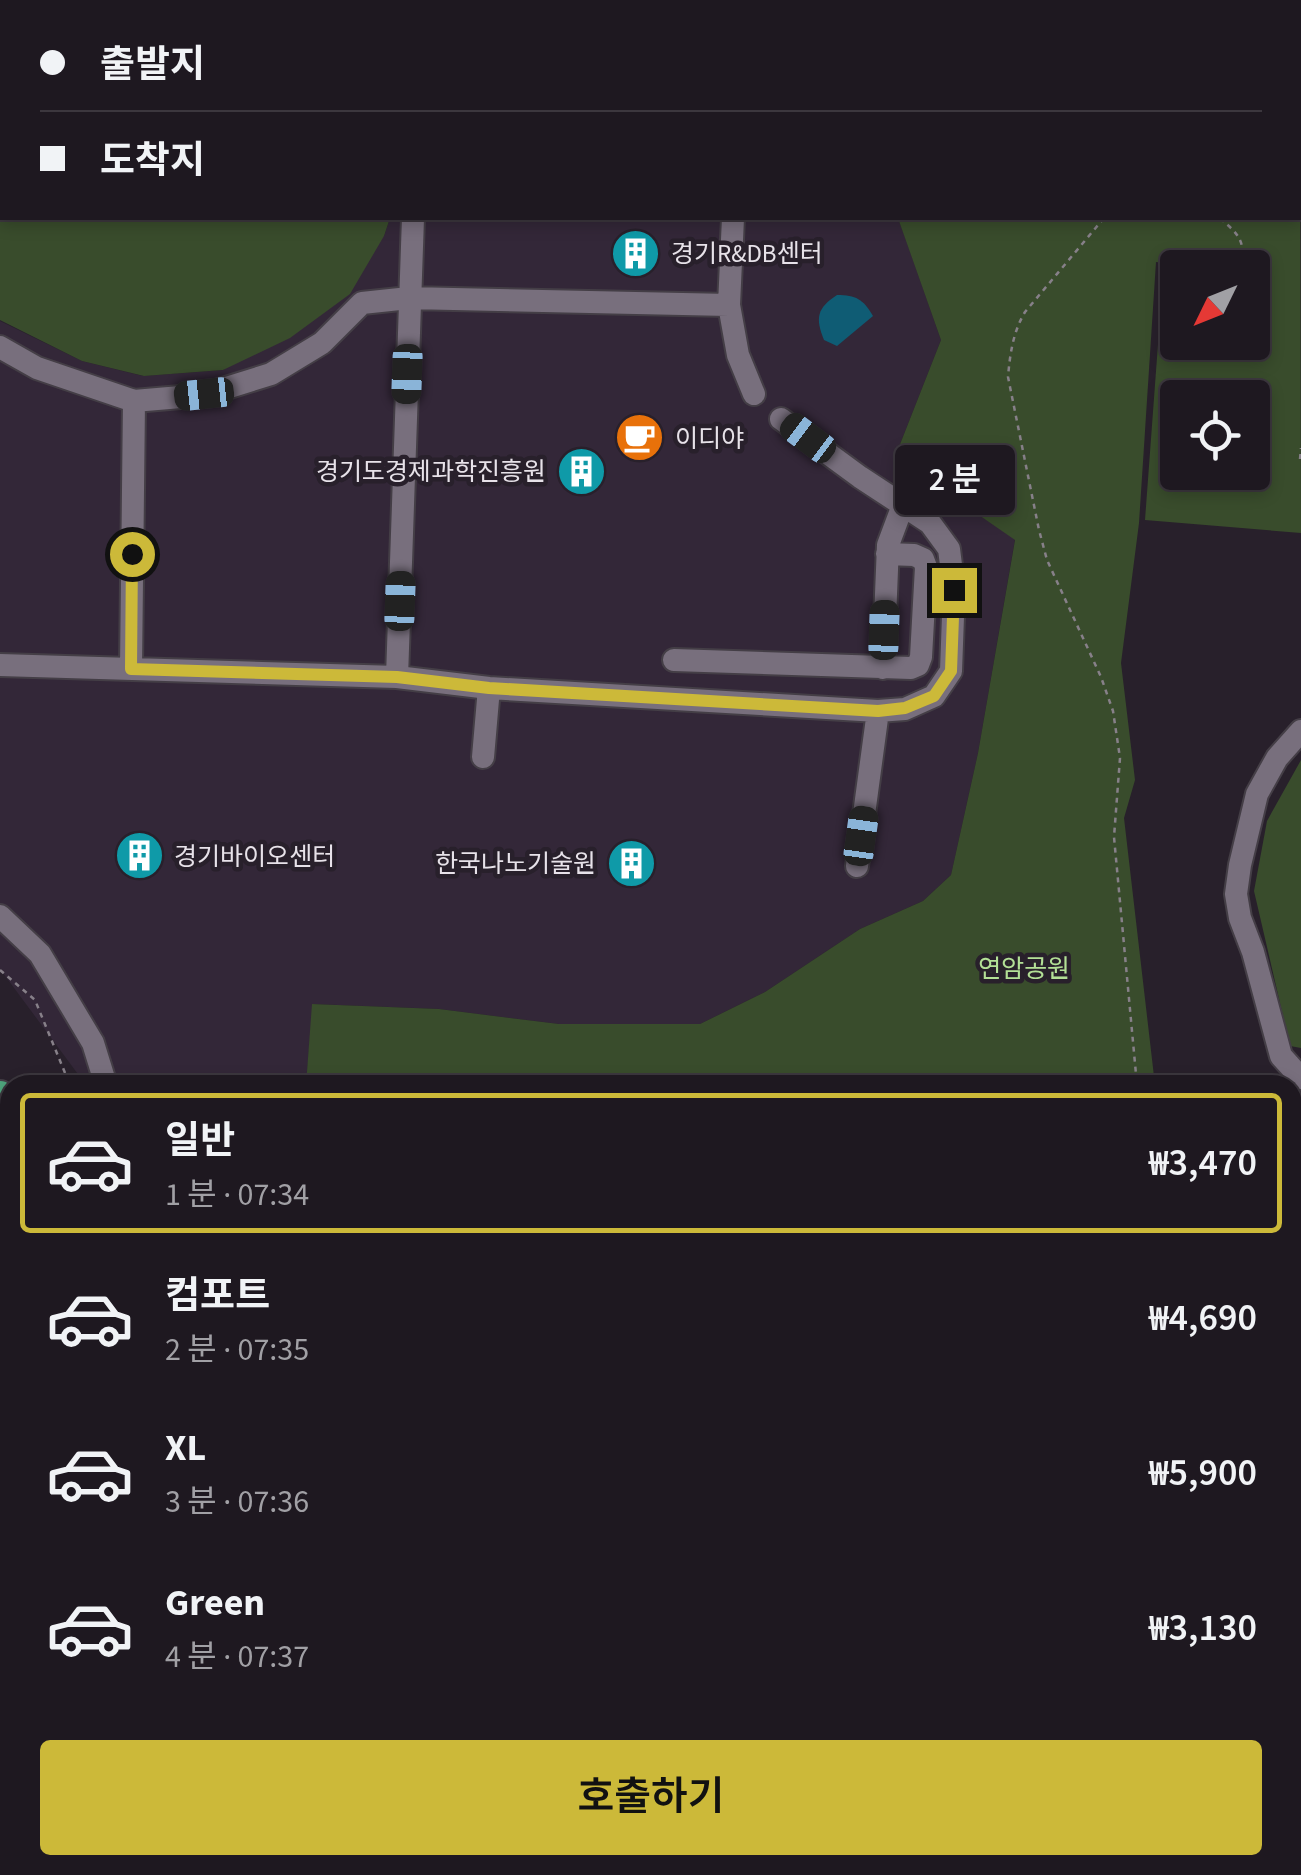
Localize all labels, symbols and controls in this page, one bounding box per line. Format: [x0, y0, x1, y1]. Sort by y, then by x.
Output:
text: 출발지 [100, 38, 205, 92]
text: 도착지 [100, 134, 205, 188]
building icon: 경기R&DB센터 [610, 227, 662, 279]
place label: 경기R&DB센터 [671, 236, 823, 272]
north arrow [1160, 250, 1270, 360]
map controls [1160, 250, 1270, 490]
car [391, 343, 423, 405]
car [173, 376, 235, 412]
button: locate [1160, 380, 1270, 490]
car [775, 408, 841, 468]
cafe icon: 이디야 [614, 412, 666, 464]
place label: 이디야 [675, 421, 744, 457]
building icon: 경기도경제과학진흥원 [555, 445, 607, 497]
callout: 2 분 [894, 445, 1014, 515]
place label: 경기도경제과학진흥원 [316, 454, 546, 490]
text: 2 분 [929, 457, 981, 503]
route start [110, 532, 155, 577]
route end [932, 568, 977, 613]
car [384, 570, 416, 632]
car [868, 599, 900, 661]
car [842, 804, 880, 868]
building icon: 경기바이오센터 [113, 830, 165, 882]
building icon: 한국나노기술원 [605, 837, 657, 889]
place label: 경기바이오센터 [174, 839, 335, 875]
place label: 한국나노기술원 [435, 846, 596, 882]
park label: 연암공원 [978, 951, 1070, 987]
text: 일반 [165, 1114, 235, 1168]
icon: car [45, 1118, 135, 1208]
text: ₩3,470 [1149, 1136, 1257, 1190]
text: 1 분 · 07:34 [165, 1172, 309, 1218]
text: 컴포트 [165, 1269, 270, 1323]
icon: car [45, 1273, 135, 1363]
text: ₩4,690 [1149, 1291, 1257, 1345]
text: 2 분 · 07:35 [165, 1327, 309, 1373]
text: XL [165, 1421, 206, 1475]
icon: car [45, 1428, 135, 1518]
text: ₩5,900 [1149, 1446, 1257, 1500]
text: 3 분 · 07:36 [165, 1479, 309, 1525]
text: Green [165, 1576, 265, 1630]
icon: car [45, 1583, 135, 1673]
text: ₩3,130 [1149, 1601, 1257, 1655]
text: 4 분 · 07:37 [165, 1634, 309, 1680]
button: 호출하기 [40, 1740, 1262, 1855]

